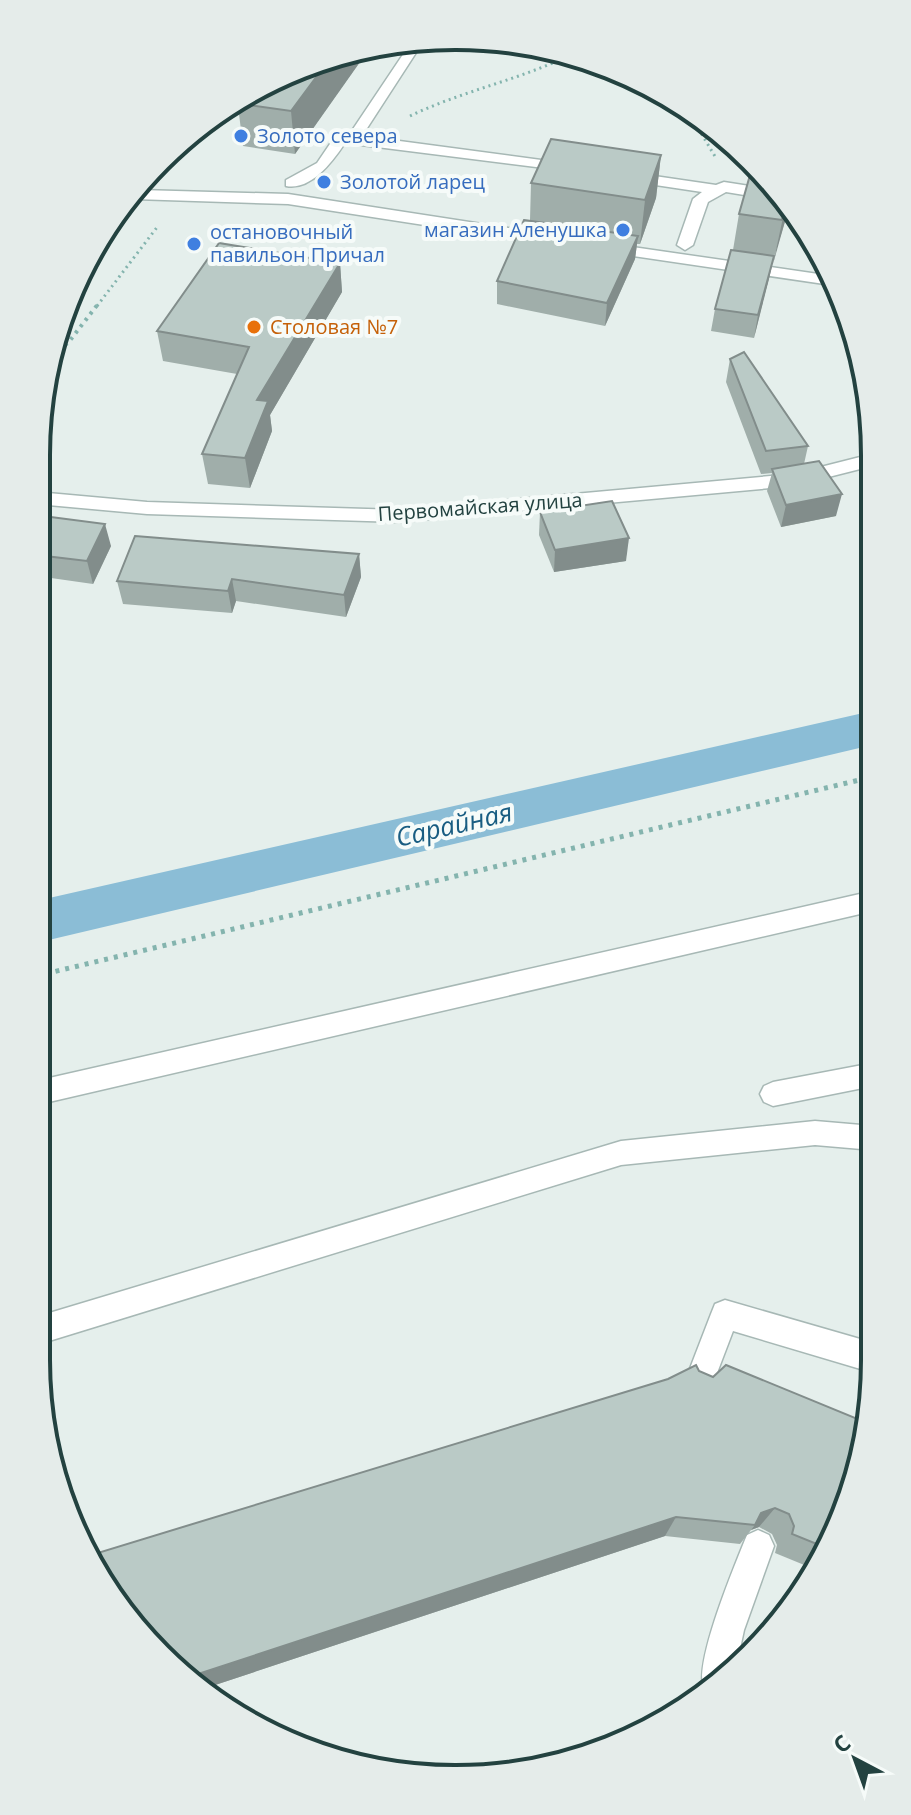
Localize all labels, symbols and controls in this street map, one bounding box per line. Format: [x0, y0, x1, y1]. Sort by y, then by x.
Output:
place label: Золото севера [257, 122, 398, 149]
marker: Золото севера [232, 127, 250, 145]
place label: Золотой ларец [340, 168, 486, 195]
marker: Золотой ларец [315, 173, 333, 191]
place label: магазин Аленушка [424, 216, 607, 243]
place label: остановочный павильон Причал [210, 218, 385, 268]
marker: магазин Аленушка [614, 221, 632, 239]
marker: остановочный павильон Причал [185, 235, 203, 253]
place label: Столовая №7 [270, 313, 398, 340]
marker: Столовая №7 [245, 318, 263, 336]
street label: Первомайская улица [377, 486, 583, 527]
water label: Сарайная [392, 793, 516, 855]
north arrow [815, 1719, 895, 1799]
text: С [826, 1727, 856, 1759]

